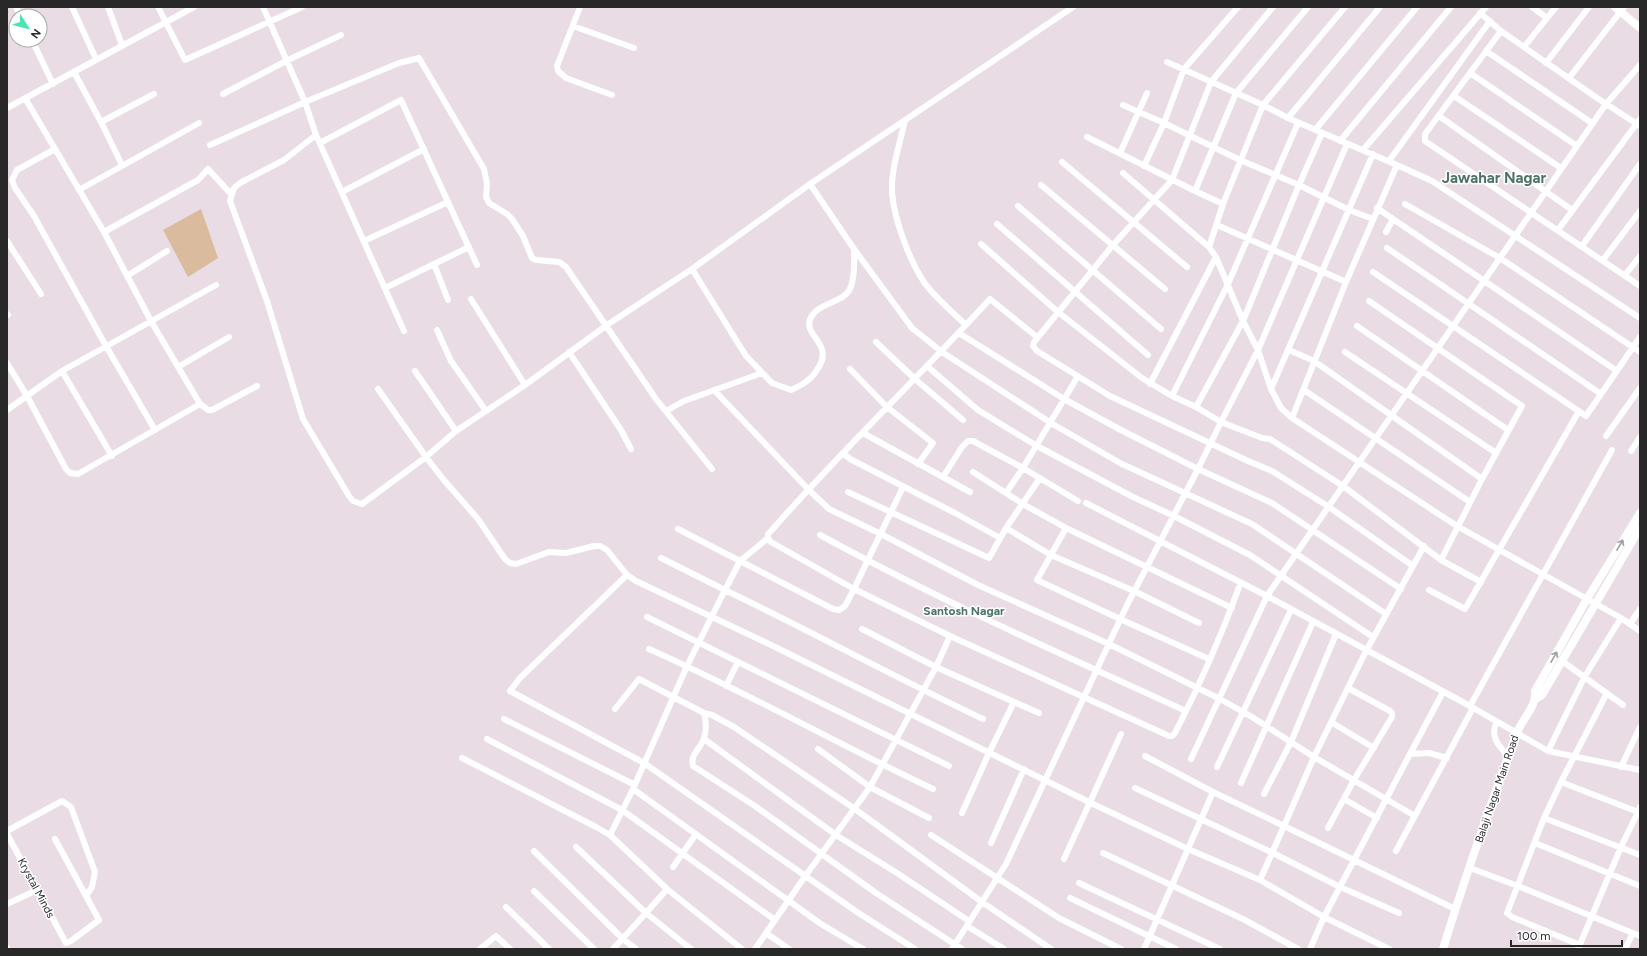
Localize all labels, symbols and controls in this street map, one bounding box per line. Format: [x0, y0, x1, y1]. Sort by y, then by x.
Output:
north arrow [8, 8, 48, 48]
text: N [28, 26, 43, 41]
district label: Jawahar Nagar [1442, 169, 1547, 187]
one-way arrow [1616, 540, 1624, 551]
district label: Santosh Nagar [923, 604, 1005, 618]
one-way arrow [1550, 651, 1558, 663]
street label: Balaji Nagar Main Road [1472, 734, 1522, 844]
street label: Krystal Minds [15, 856, 57, 920]
scale bar [1511, 922, 1622, 948]
text: 100 m [1517, 929, 1551, 943]

